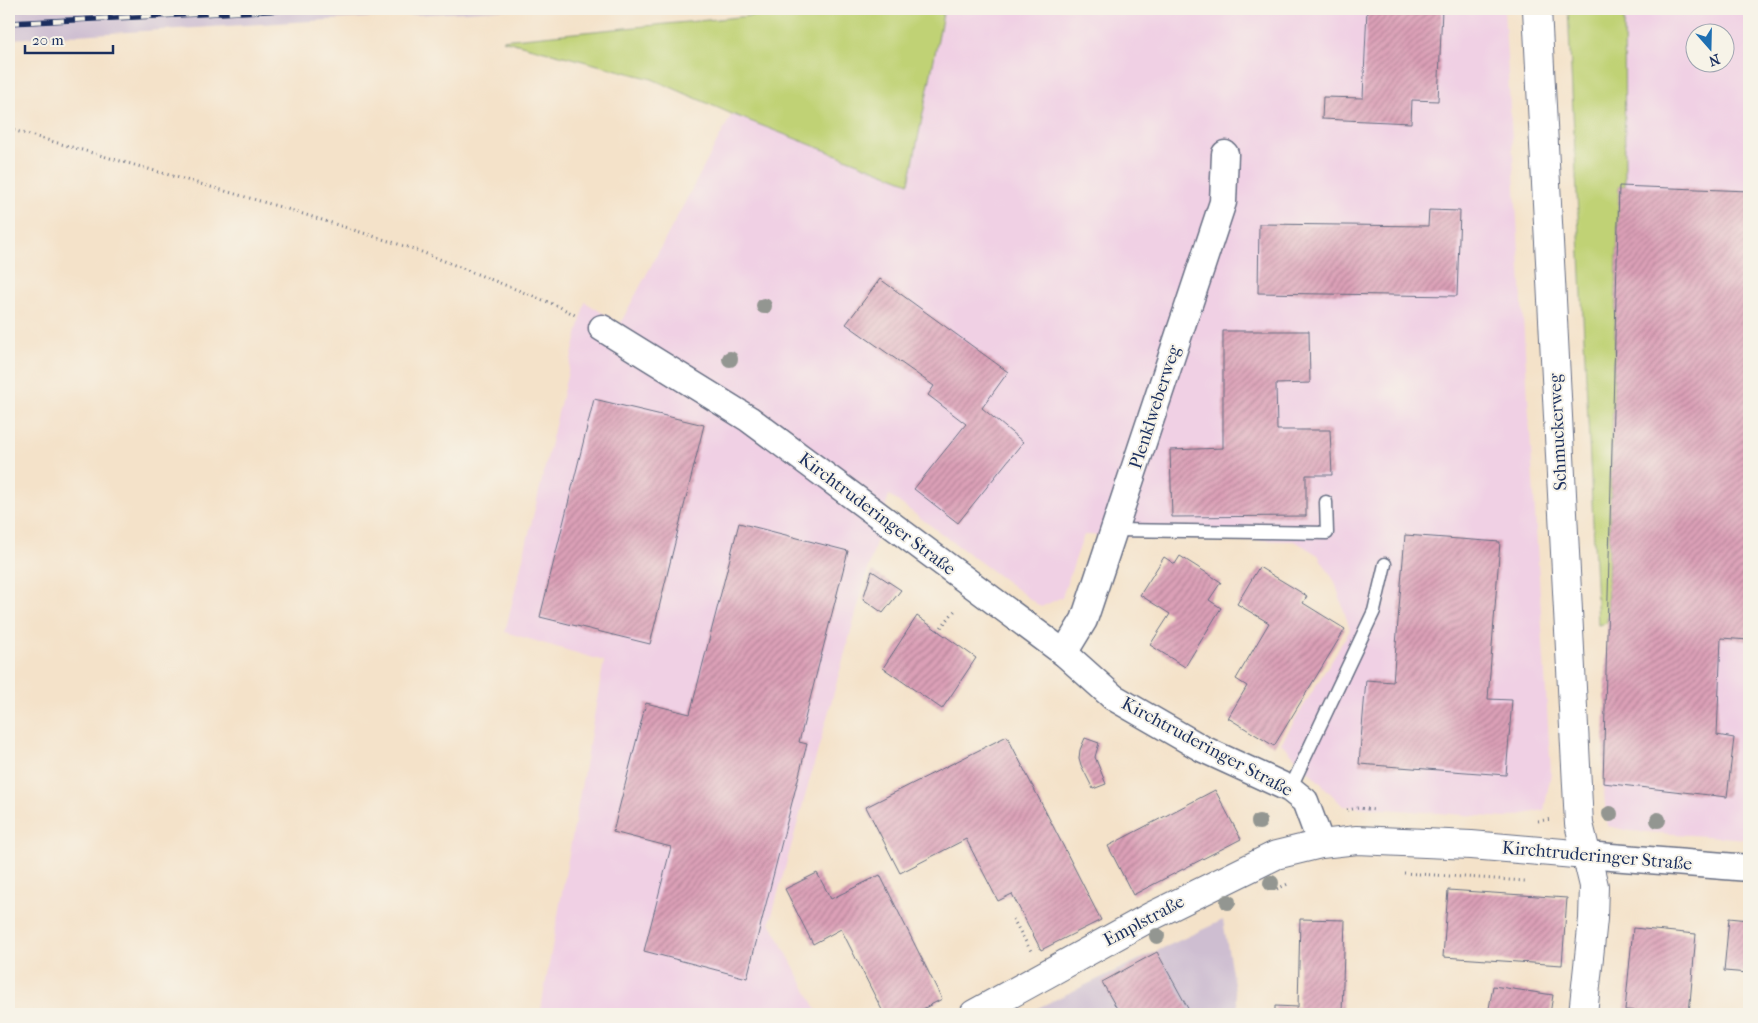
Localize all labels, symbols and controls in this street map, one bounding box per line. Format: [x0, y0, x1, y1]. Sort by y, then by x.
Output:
scale bar [25, 22, 112, 54]
north arrow [1686, 22, 1736, 72]
text: 20 m [32, 31, 64, 49]
text: N [1706, 50, 1722, 70]
street label: Plenklweberweg [1125, 342, 1185, 471]
street label: Schmuckerweg [1544, 373, 1572, 491]
street label: Kirchtruderinger Straße [795, 448, 960, 580]
street label: Kirchtruderinger Straße [1118, 693, 1296, 801]
street label: Kirchtruderinger Straße [1501, 837, 1693, 875]
street label: Emplstraße [1100, 891, 1188, 951]

